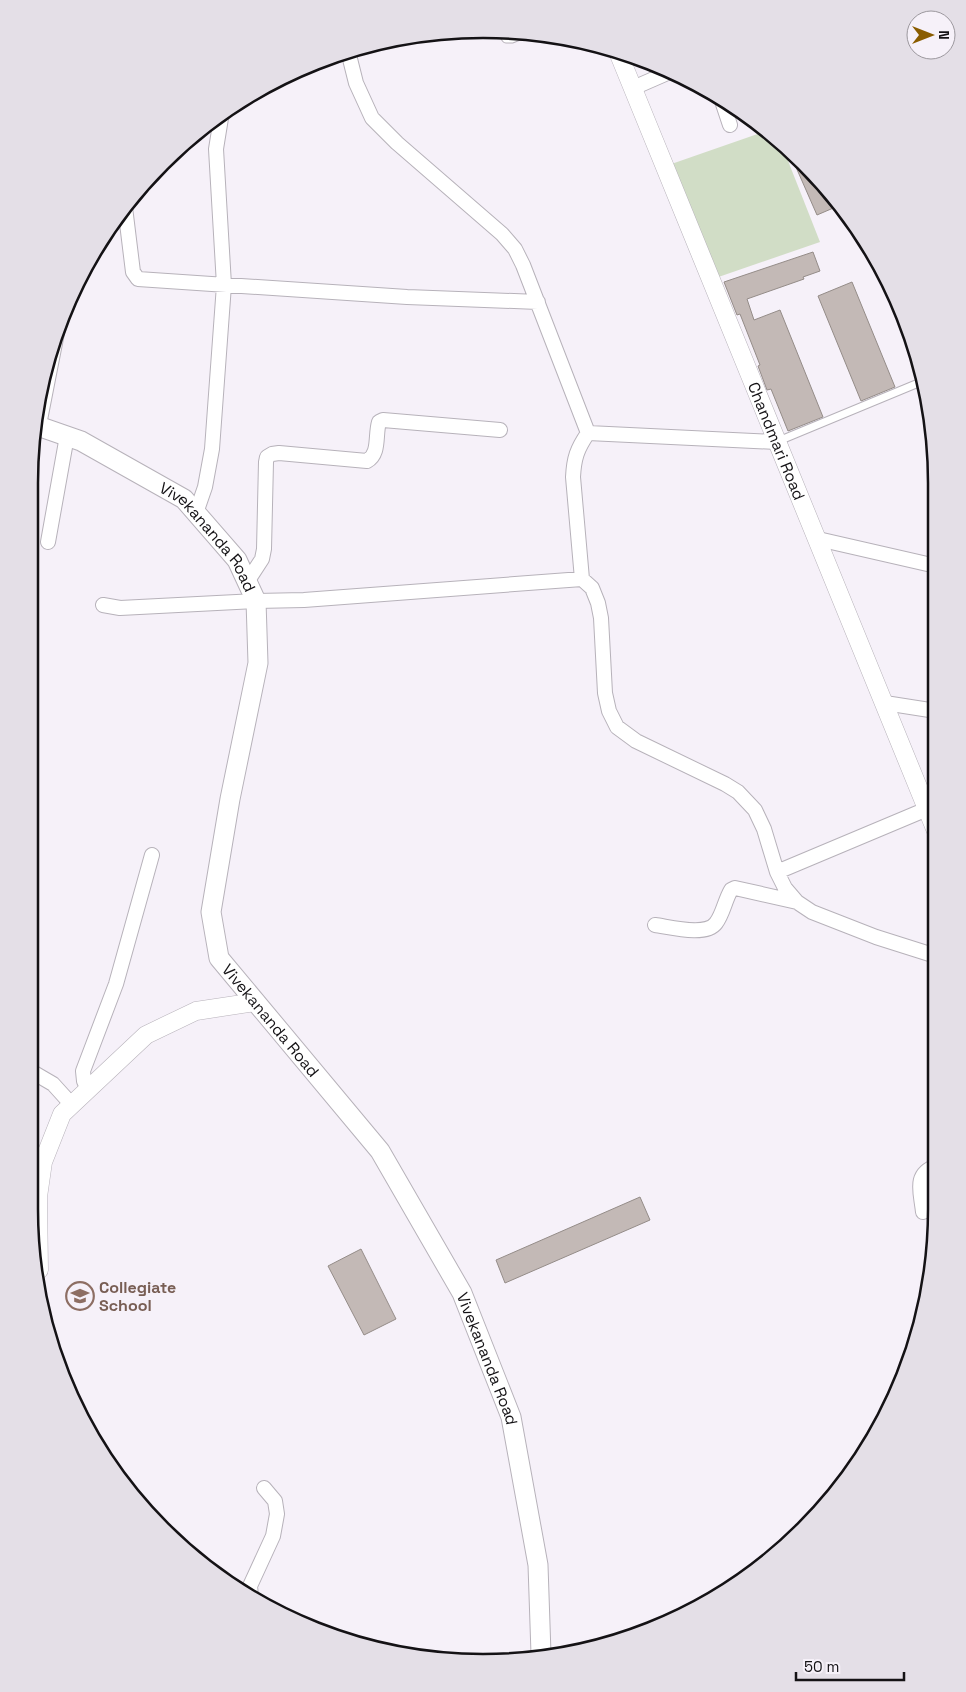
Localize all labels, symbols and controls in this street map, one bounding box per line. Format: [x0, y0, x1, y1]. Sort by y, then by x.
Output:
north arrow [906, 10, 956, 60]
text: N [935, 30, 953, 40]
street label: Chandmari Road [743, 379, 810, 503]
street label: Vivekananda Road [156, 477, 261, 595]
street label: Vivekananda Road [218, 959, 324, 1081]
place label: Collegiate School [99, 1277, 176, 1316]
school or university icon: Collegiate School [65, 1281, 95, 1311]
street label: Vivekananda Road [452, 1289, 523, 1427]
scale bar [796, 1650, 904, 1682]
text: 50 m [804, 1657, 839, 1676]

